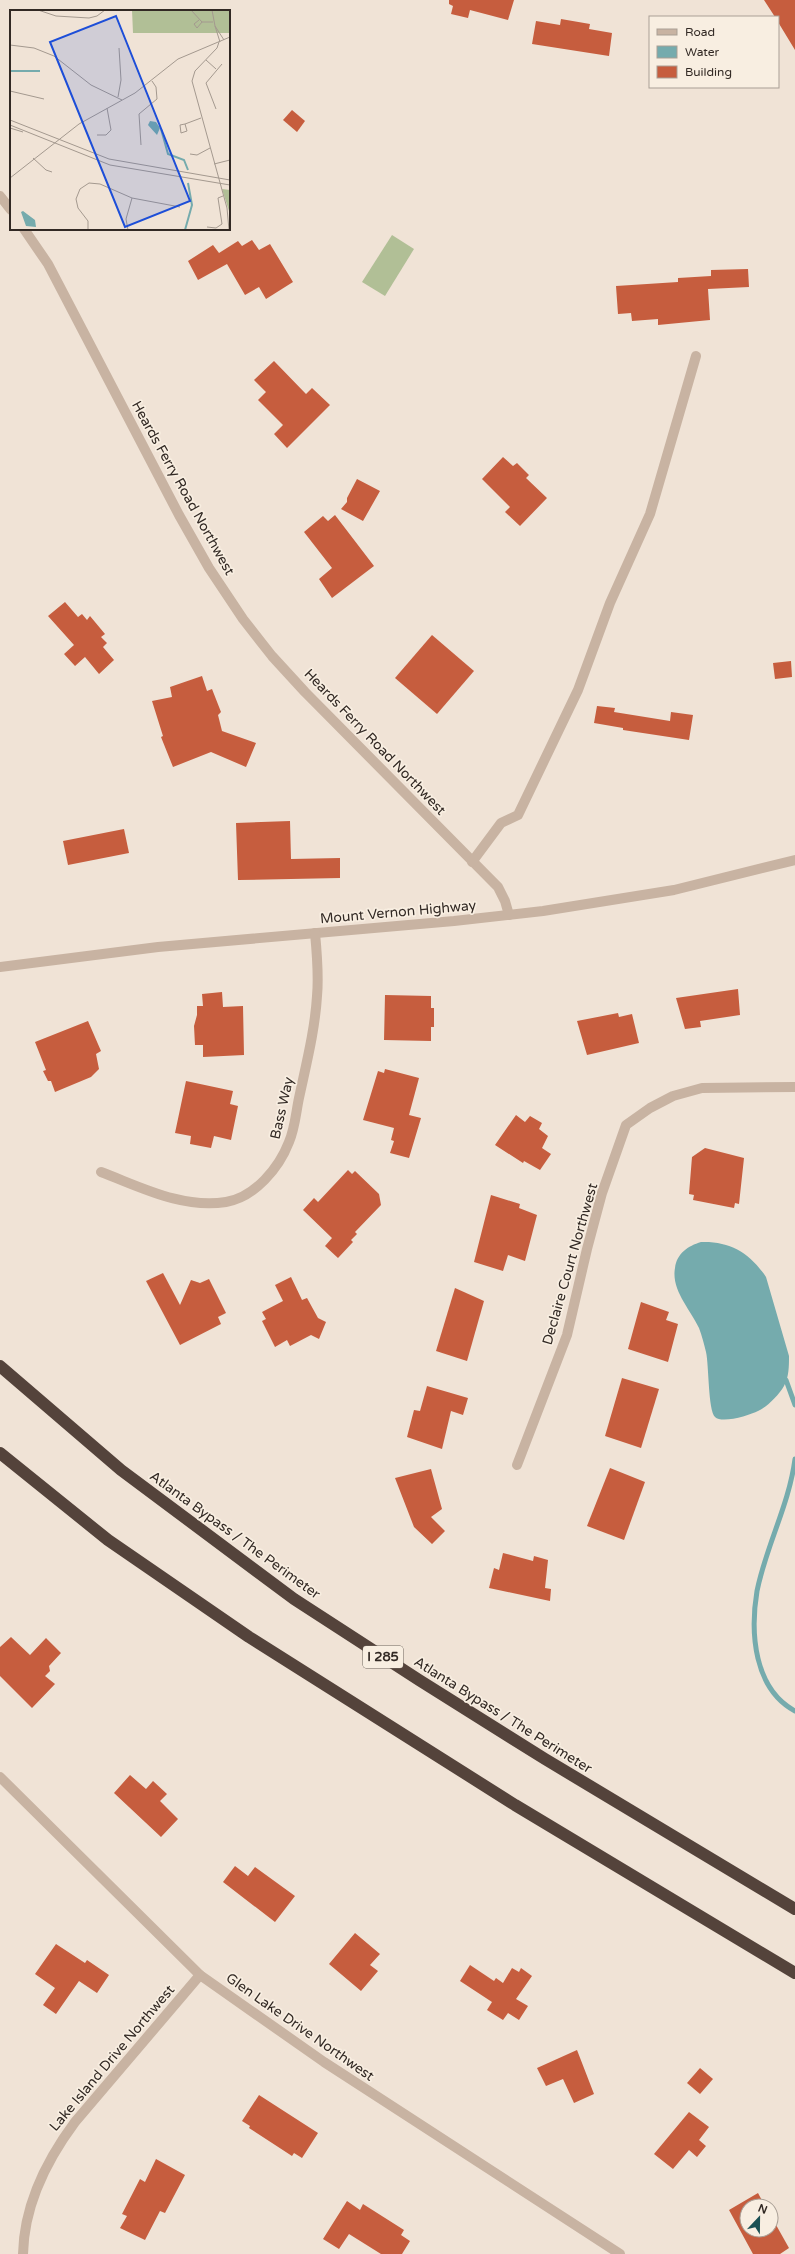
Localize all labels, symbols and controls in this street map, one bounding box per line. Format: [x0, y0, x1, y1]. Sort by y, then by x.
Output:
inset map [10, 10, 230, 230]
legend [649, 16, 779, 88]
text: Road [685, 25, 715, 39]
text: Water [685, 45, 720, 59]
text: Building [685, 65, 732, 79]
street label: Heards Ferry Road Northwest [128, 398, 238, 579]
street label: Heards Ferry Road Northwest [301, 665, 450, 819]
street label: Mount Vernon Highway [319, 897, 477, 927]
street label: Bass Way [267, 1075, 298, 1141]
street label: Declaire Court Northwest [539, 1180, 601, 1347]
street label: Atlanta Bypass / The Perimeter [146, 1467, 324, 1603]
road number: I 285 [363, 1646, 403, 1668]
street label: Atlanta Bypass / The Perimeter [411, 1653, 596, 1777]
street label: Glen Lake Drive Northwest [223, 1969, 378, 2085]
street label: Lake Island Drive Northwest [46, 1981, 179, 2135]
north arrow [739, 2198, 779, 2238]
text: N [756, 2202, 769, 2217]

